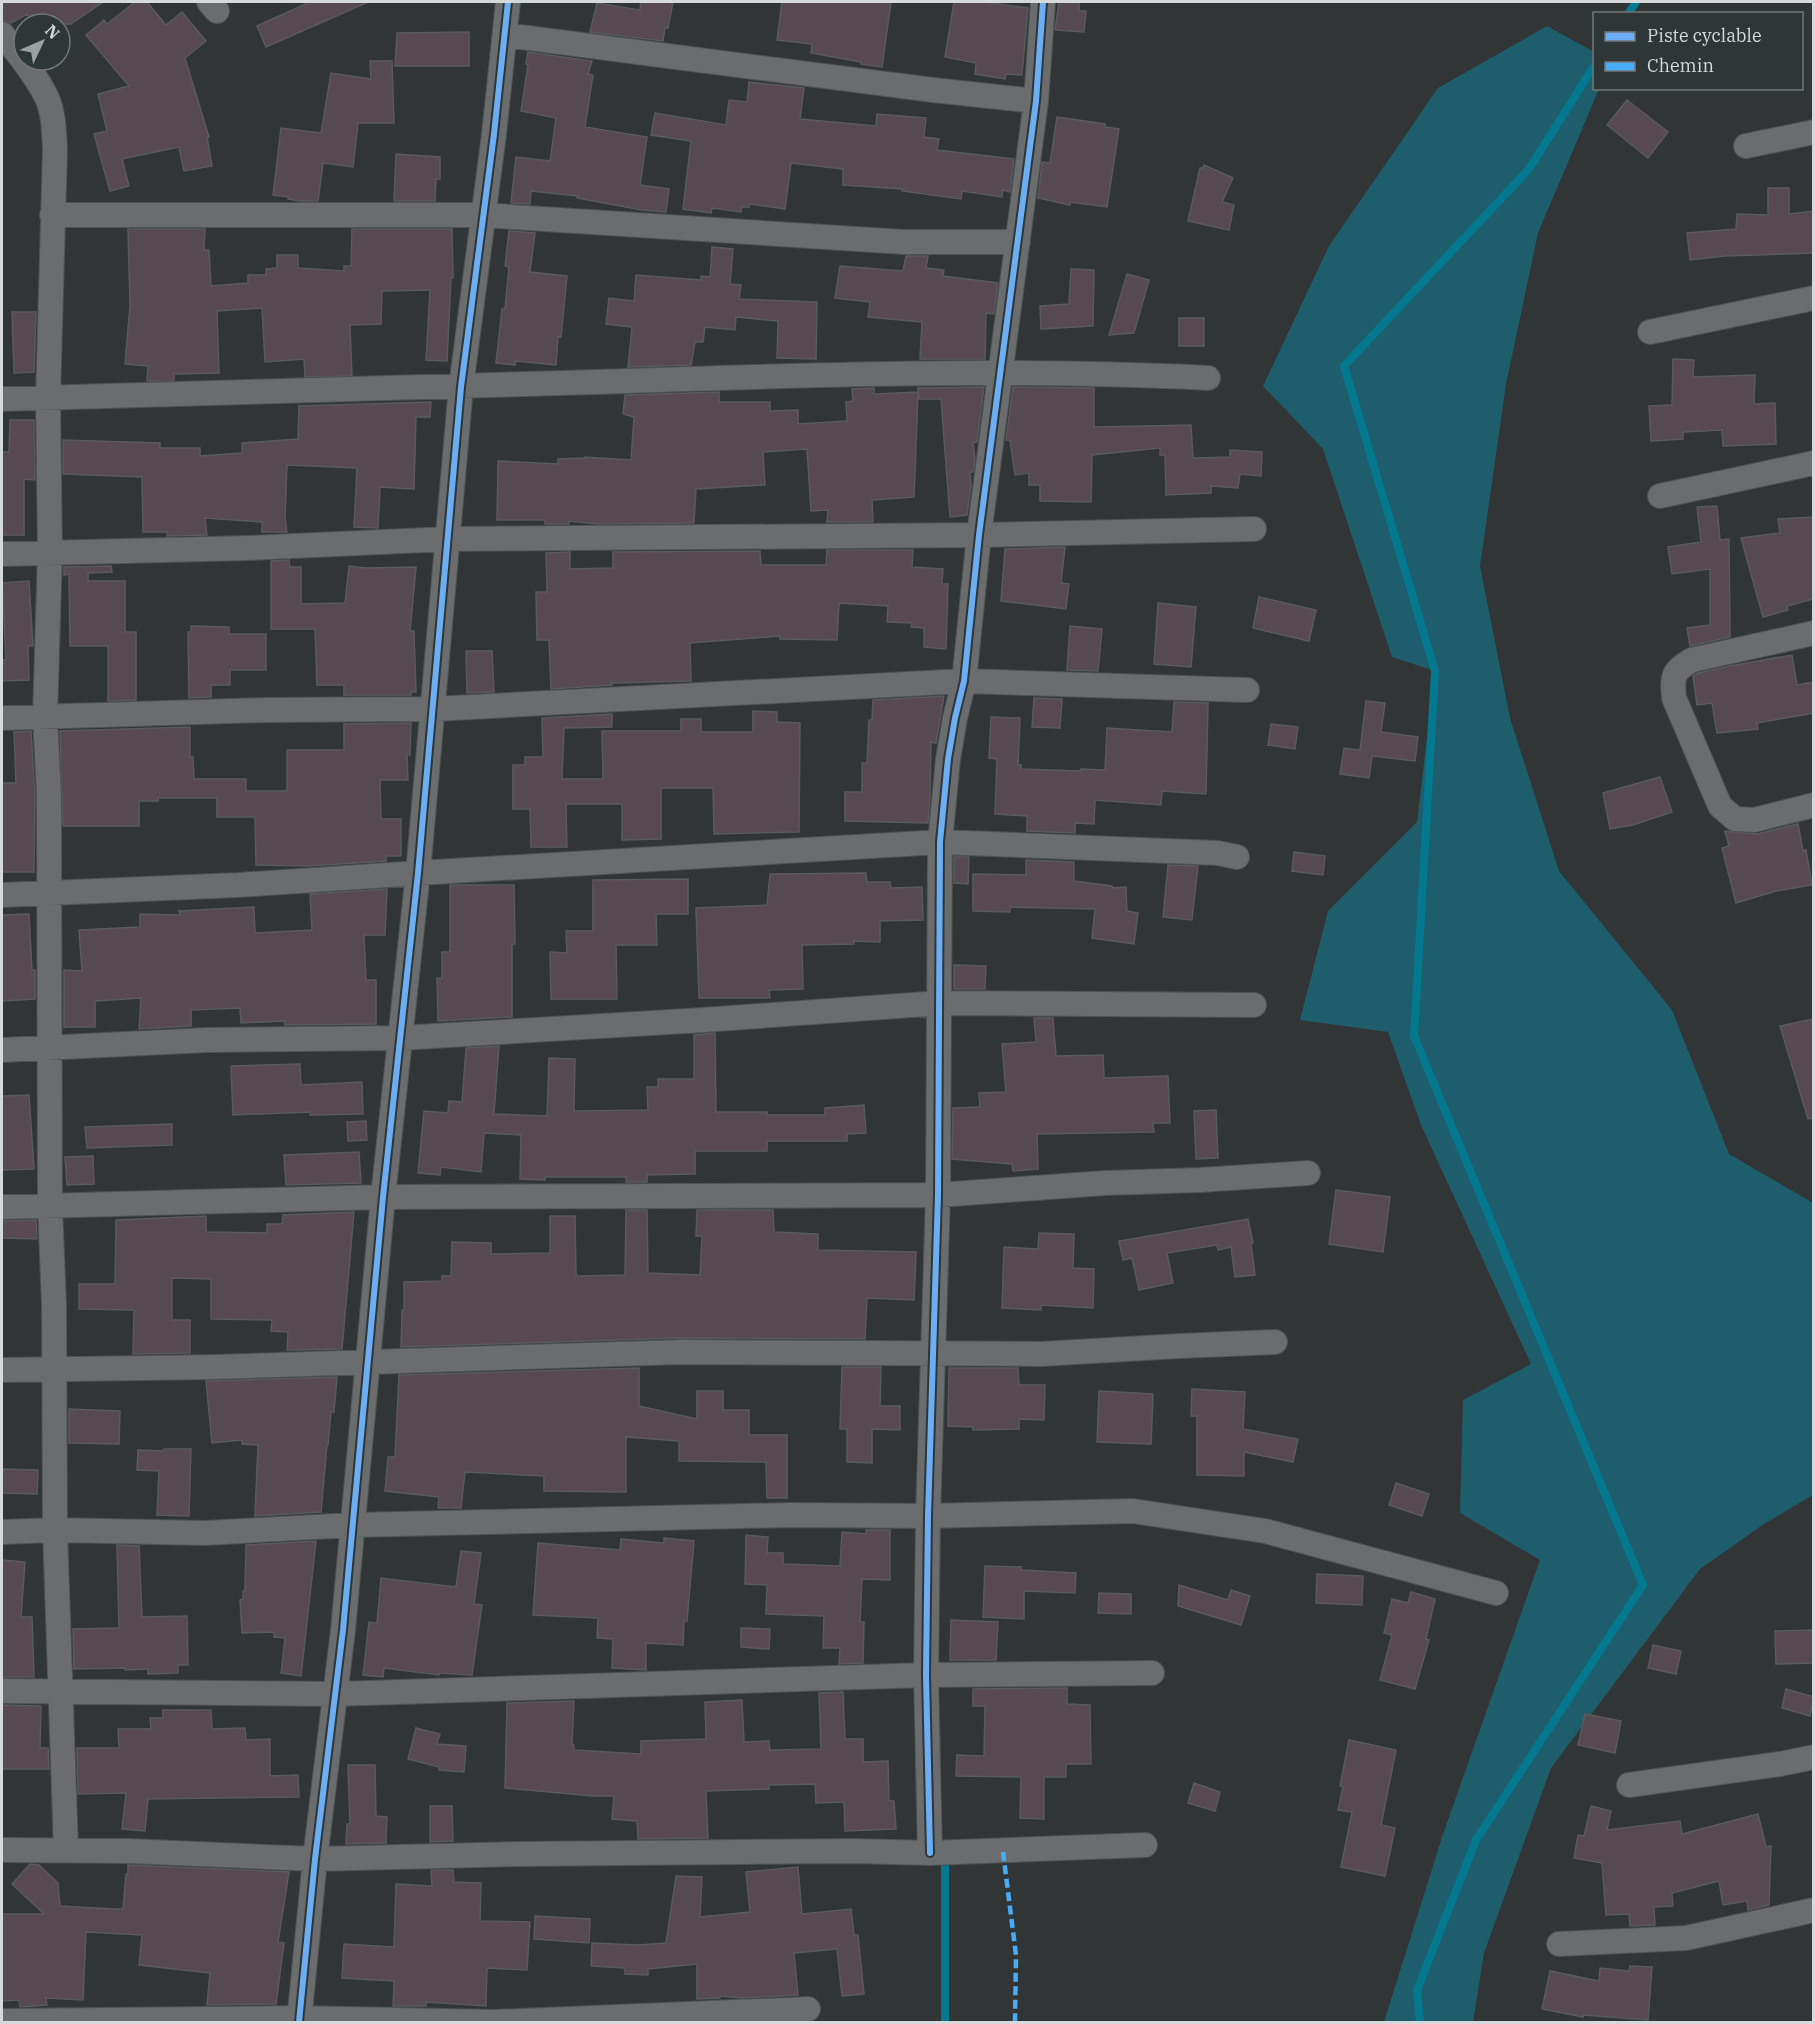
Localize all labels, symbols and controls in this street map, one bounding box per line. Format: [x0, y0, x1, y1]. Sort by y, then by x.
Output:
north arrow [12, 12, 72, 72]
legend [1593, 12, 1803, 90]
text: N [41, 20, 64, 43]
text: Piste cyclable [1647, 24, 1762, 47]
text: Chemin [1647, 54, 1714, 77]

